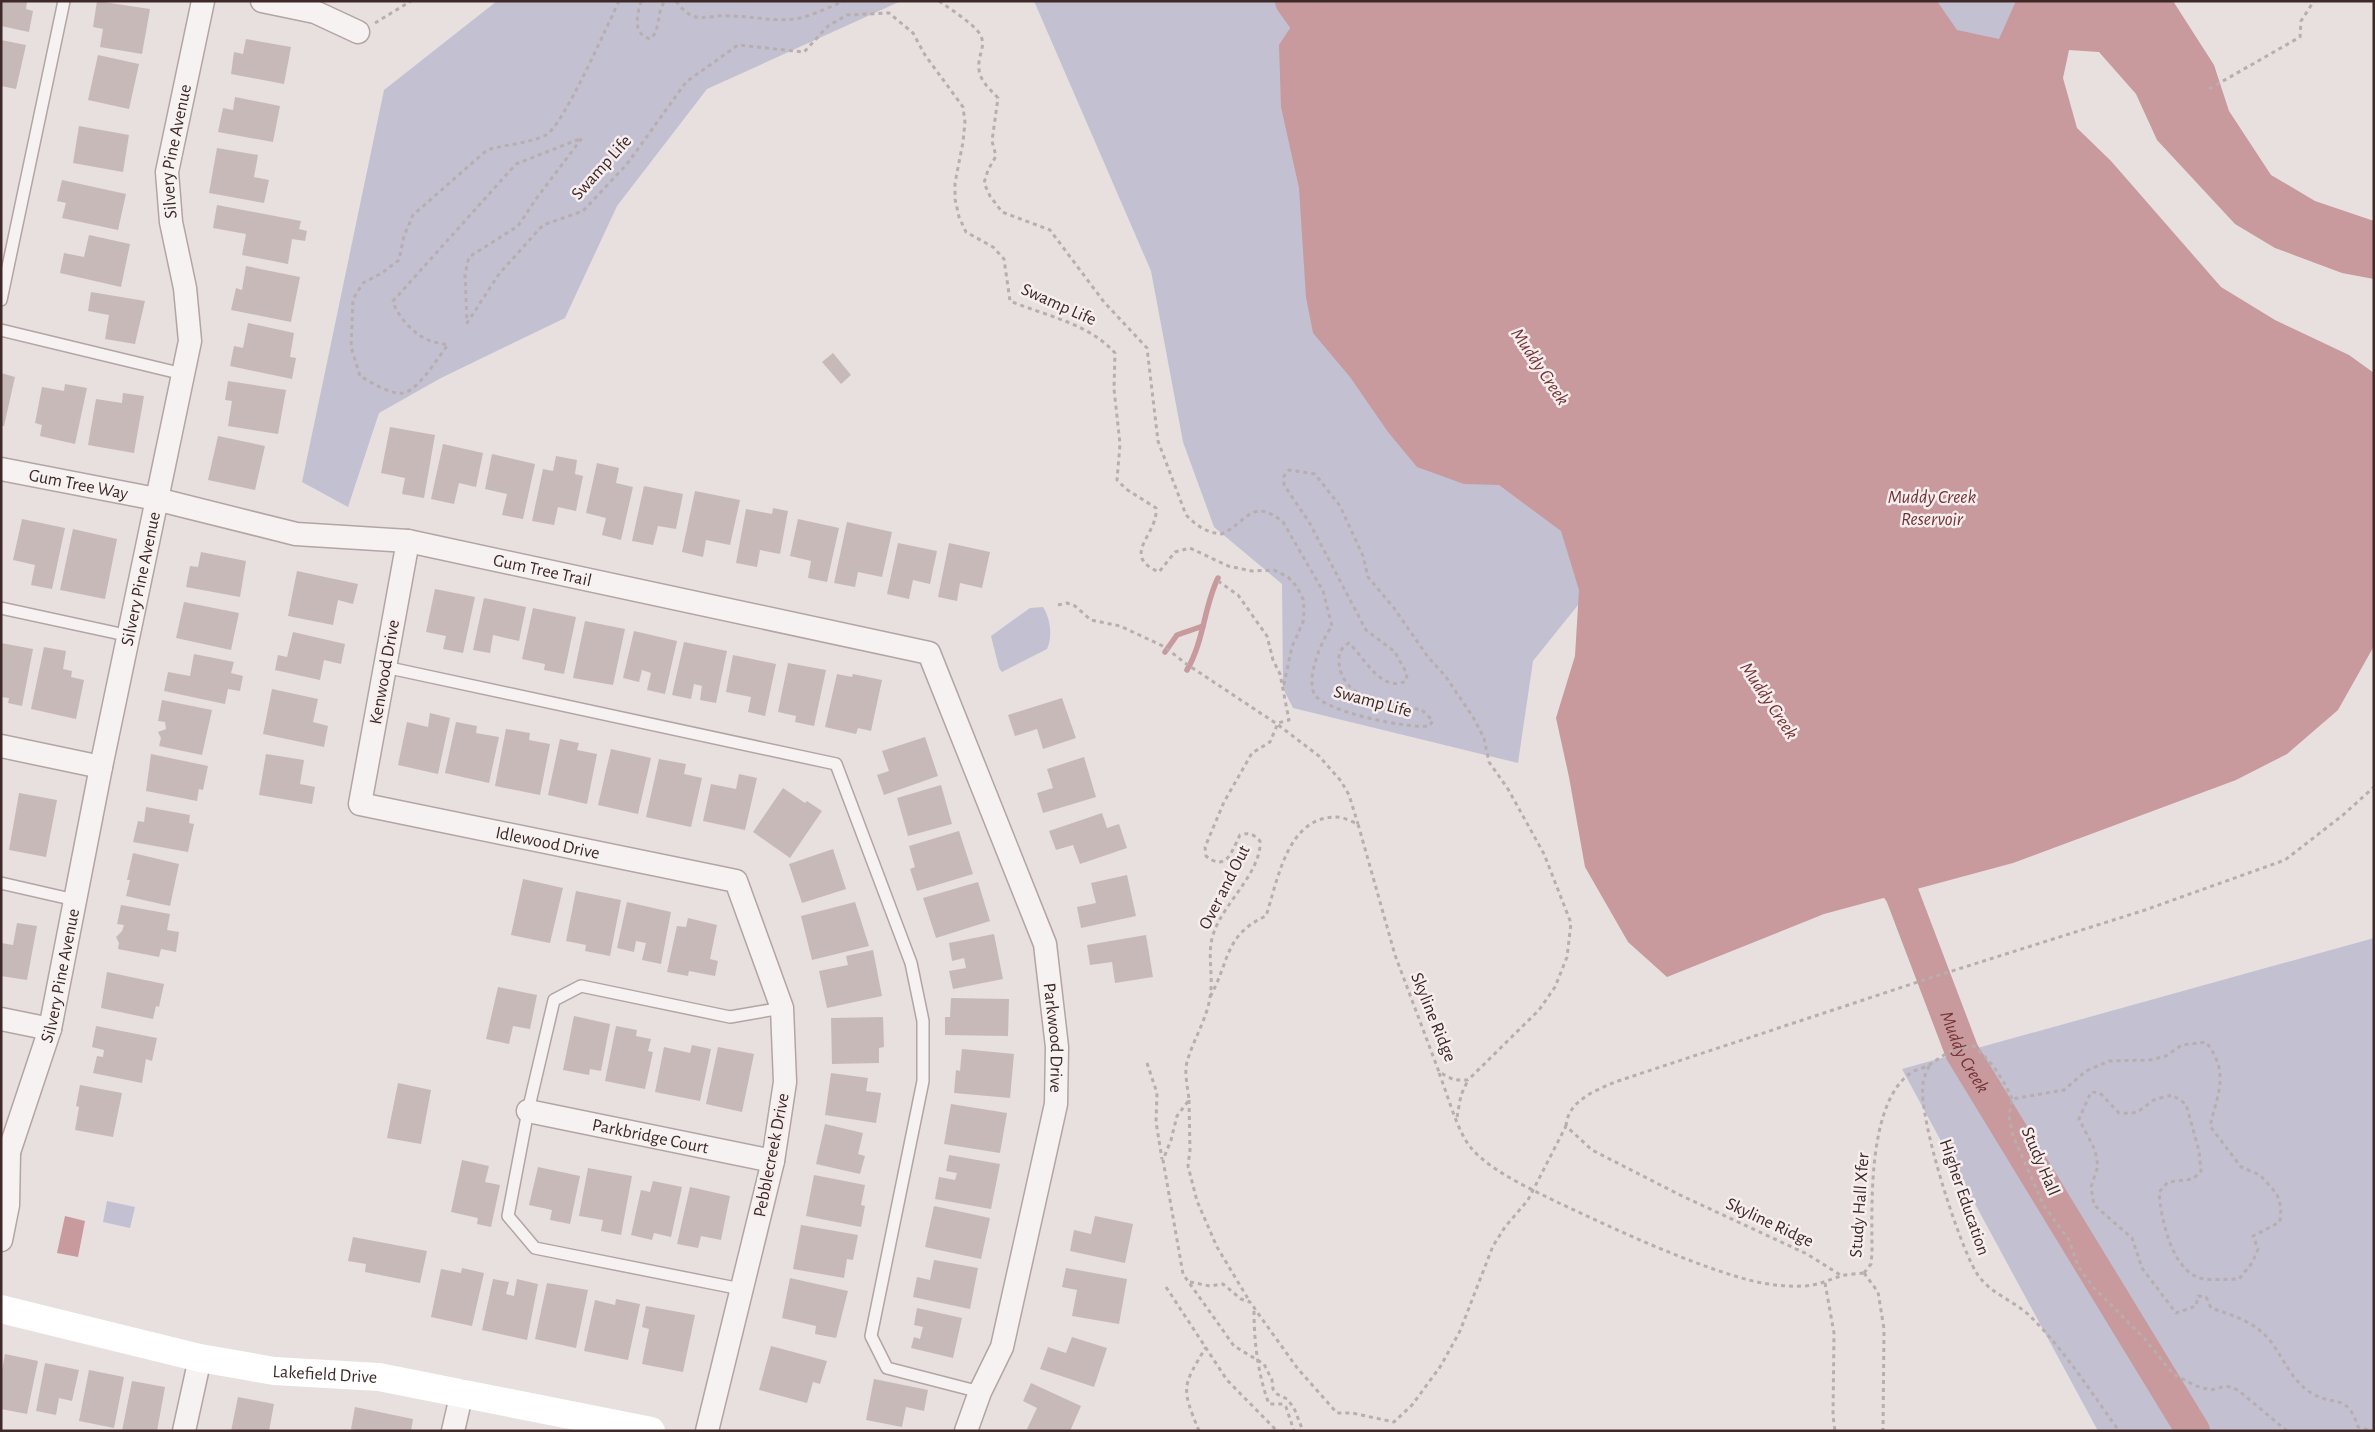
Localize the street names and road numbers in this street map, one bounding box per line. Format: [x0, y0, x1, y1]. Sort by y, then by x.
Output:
street label: Silvery Pine Avenue [159, 83, 195, 219]
street label: Swamp Life [568, 132, 635, 203]
street label: Swamp Life [1018, 280, 1099, 329]
street label: Gum Tree Way [27, 467, 130, 503]
street label: Silvery Pine Avenue [119, 510, 164, 648]
street label: Gum Tree Trail [491, 552, 593, 590]
street label: Kenwood Drive [367, 618, 403, 726]
street label: Swamp Life [1332, 683, 1414, 721]
street label: Idlewood Drive [494, 824, 601, 863]
street label: Over and Out [1196, 842, 1254, 933]
street label: Silvery Pine Avenue [38, 907, 83, 1045]
street label: Skyline Ridge [1407, 970, 1459, 1064]
street label: Parkwood Drive [1040, 982, 1065, 1093]
street label: Pebblecreek Drive [751, 1092, 793, 1219]
street label: Parkbridge Court [591, 1116, 710, 1158]
street label: Study Hall [2018, 1124, 2063, 1198]
street label: Higher Education [1936, 1137, 1992, 1258]
street label: Study Hall Xfer [1847, 1152, 1873, 1258]
street label: Skyline Ridge [1723, 1195, 1816, 1251]
street label: Lakefield Drive [272, 1363, 378, 1387]

